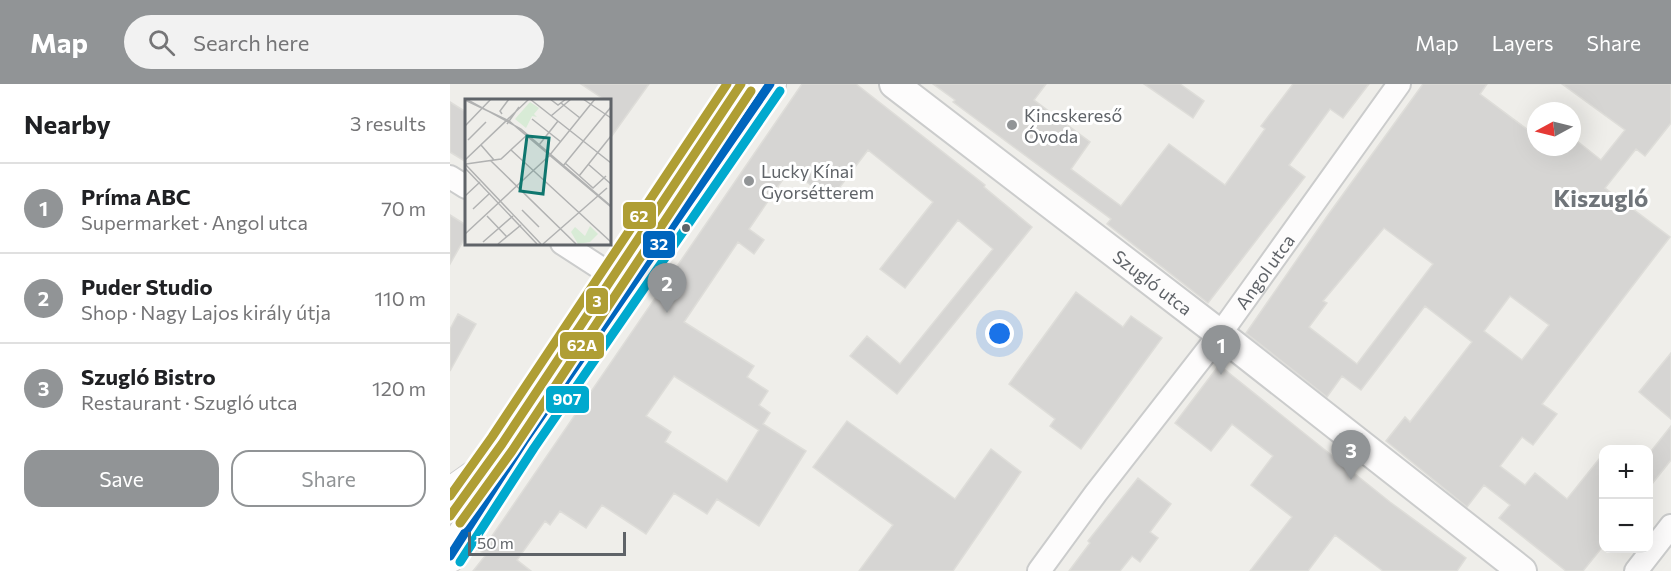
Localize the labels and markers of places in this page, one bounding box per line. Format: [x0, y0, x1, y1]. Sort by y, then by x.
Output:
place label: Kincskereső Óvoda [1024, 104, 1123, 147]
marker: Kincskereső Óvoda [1005, 118, 1019, 132]
place label: Lucky Kínai Gyorsétterem [761, 160, 874, 203]
marker: Lucky Kínai Gyorsétterem [742, 174, 756, 188]
unlabelled marker [680, 222, 692, 234]
pin: 2 [648, 264, 686, 313]
pin: 1 [1202, 326, 1240, 375]
pin: 3 [1332, 430, 1370, 480]

